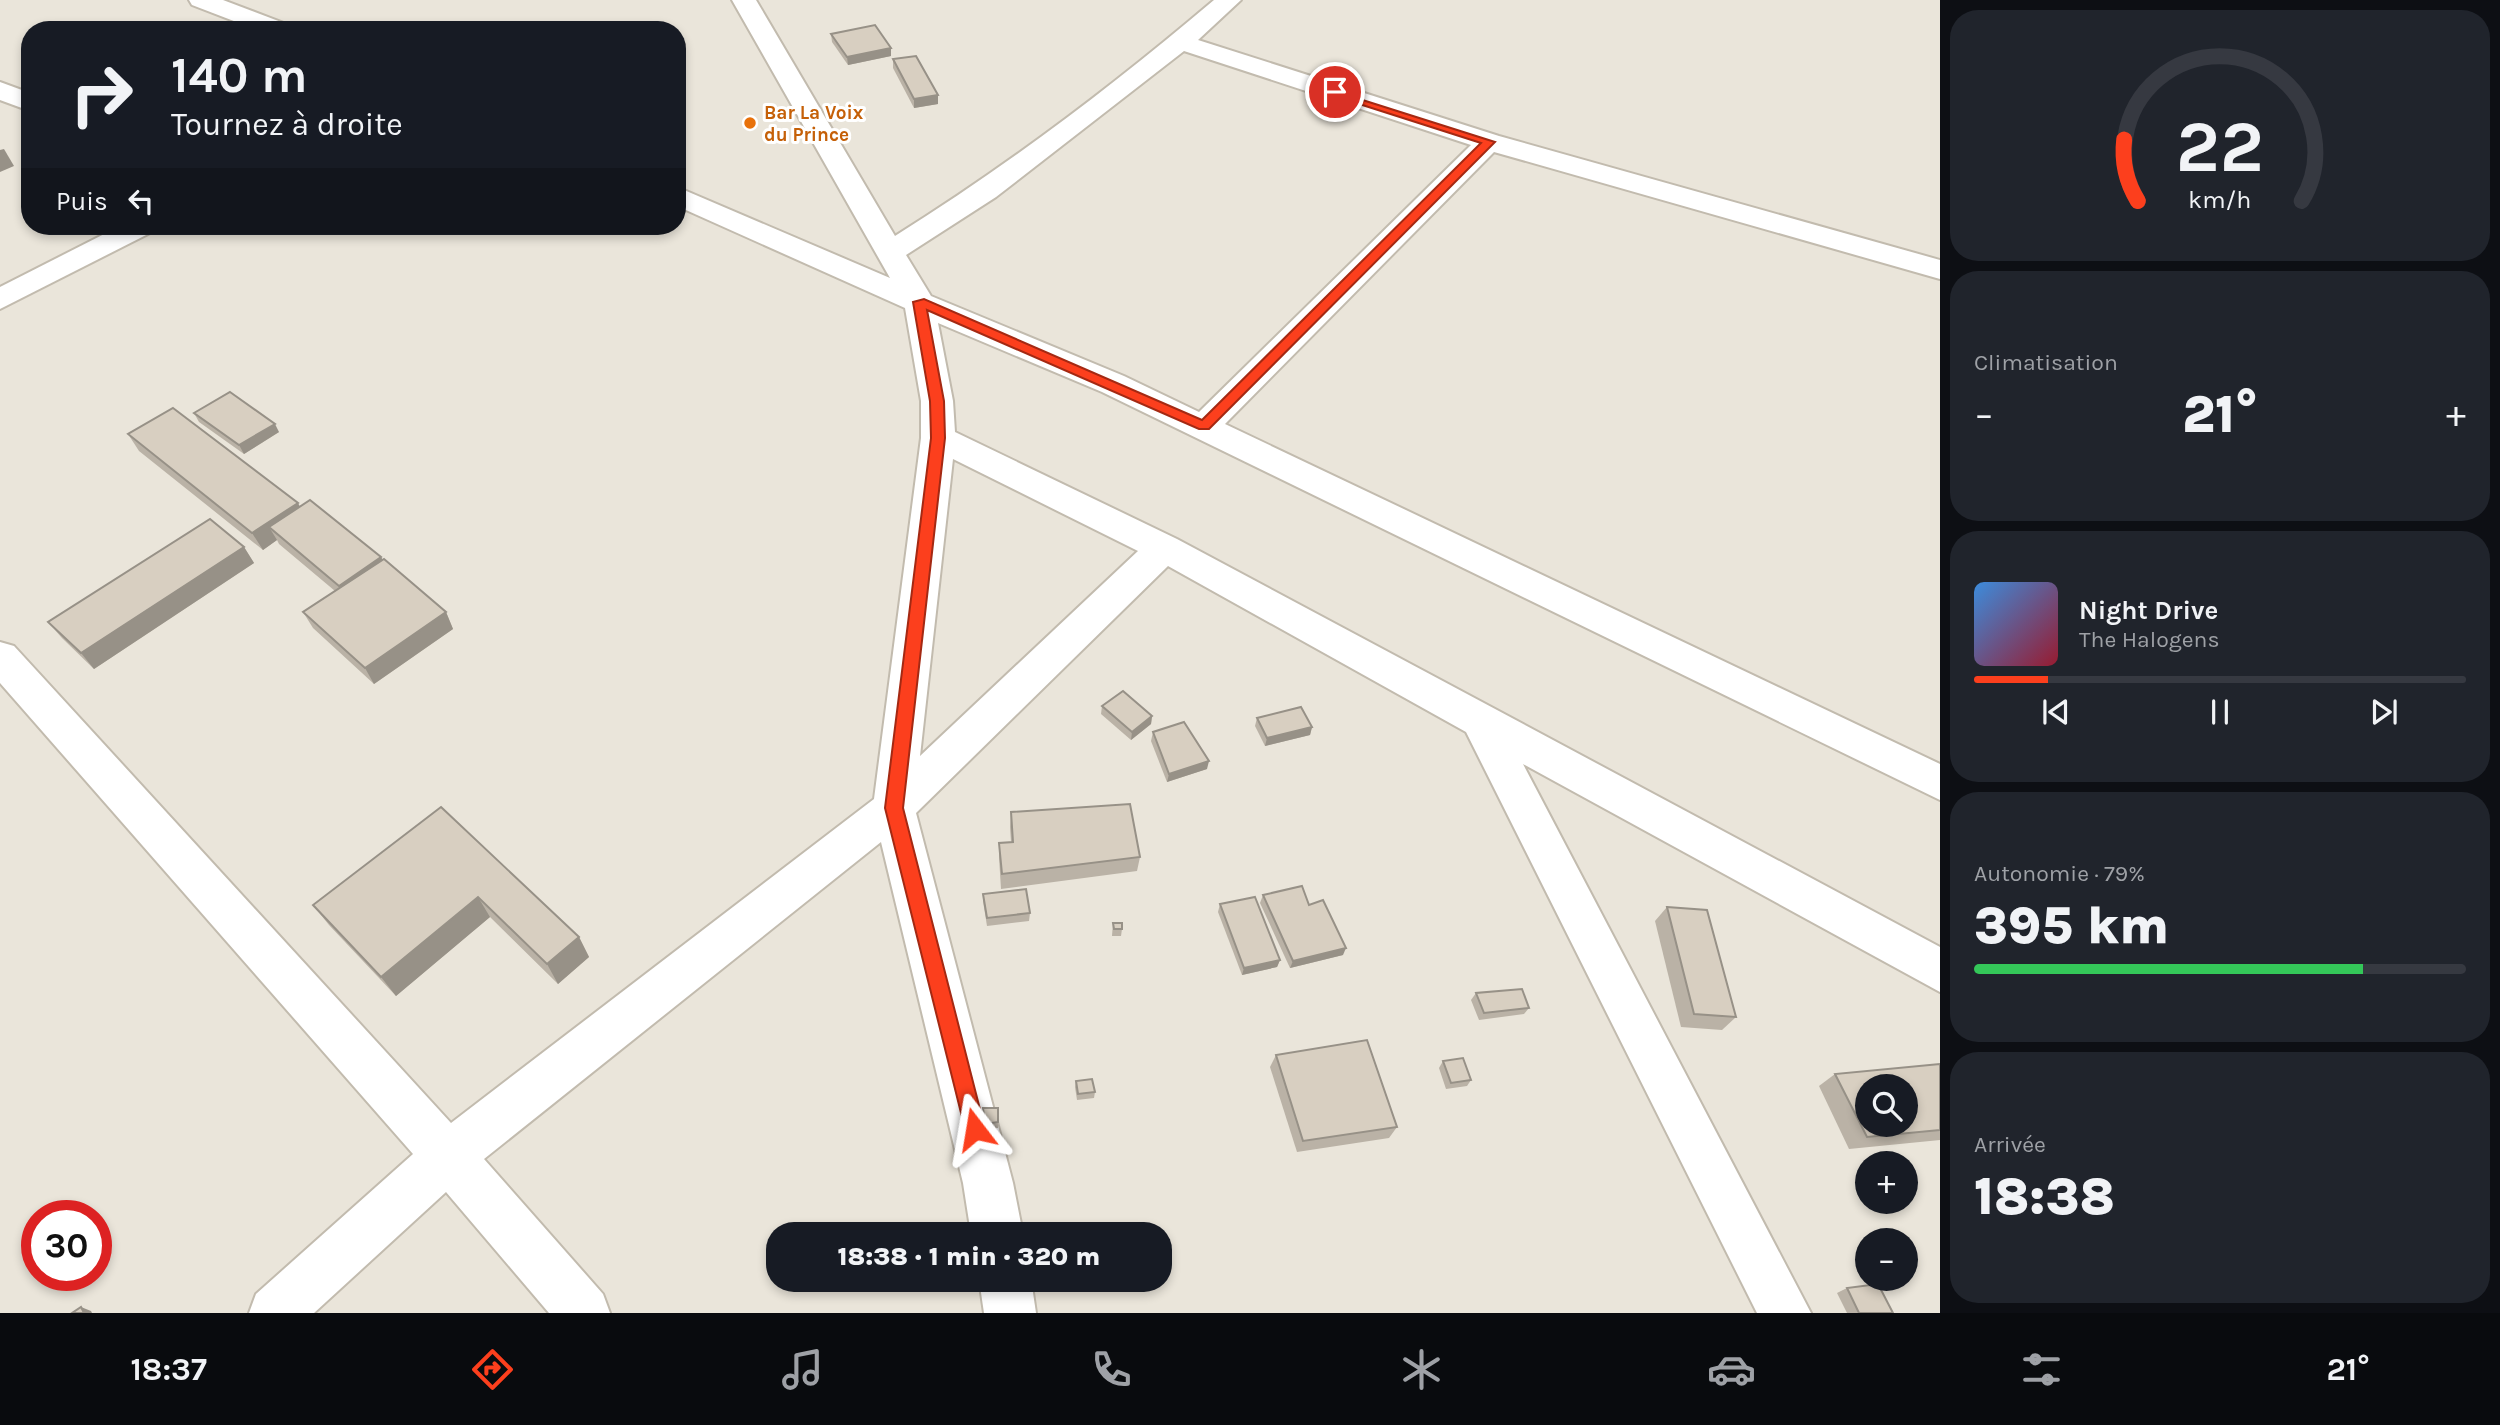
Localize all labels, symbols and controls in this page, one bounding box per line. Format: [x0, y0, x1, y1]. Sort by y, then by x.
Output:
text: 140 m [171, 47, 308, 104]
icon: right [56, 49, 147, 140]
pin [1305, 62, 1365, 122]
icon: arrive [1316, 73, 1354, 111]
place label: Bar La Voix du Prince [764, 102, 864, 146]
text: 22 [2176, 105, 2264, 190]
text: Tournez à droite [171, 106, 403, 143]
marker: Bar La Voix du Prince [742, 115, 758, 131]
icon: left [122, 182, 160, 220]
text: km/h [2188, 185, 2252, 214]
text: Puis [56, 186, 108, 217]
text: Climatisation [1974, 349, 2118, 376]
text: 21° [2182, 384, 2258, 445]
text: − [1974, 392, 1994, 437]
text: + [2446, 392, 2466, 437]
text: Night Drive [2079, 595, 2218, 626]
text: The Halogens [2079, 626, 2219, 653]
icon: previous [2037, 693, 2075, 731]
icon: pause [2201, 693, 2239, 731]
icon: next [2365, 693, 2403, 731]
text: Autonomie · 79% [1974, 860, 2145, 887]
text: 395 km [1974, 895, 2169, 956]
map controls [1855, 1074, 1918, 1291]
button: search [1855, 1074, 1918, 1137]
position arrow [938, 1092, 1012, 1166]
text: Arrivée [1974, 1131, 2046, 1158]
button: + [1855, 1151, 1918, 1214]
text: 18:38 [1974, 1166, 2115, 1227]
speed limit sign: 30 [21, 1200, 112, 1291]
button: − [1855, 1228, 1918, 1291]
text: 18:38 · 1 min · 320 m [838, 1241, 1100, 1272]
icon: directions [468, 1345, 517, 1394]
icon: music [778, 1345, 827, 1394]
icon: phone [1087, 1345, 1136, 1394]
icon: climate [1397, 1345, 1446, 1394]
icon: car [1707, 1345, 1756, 1394]
icon: filters [2017, 1345, 2066, 1394]
text: 18:37 [130, 1351, 207, 1388]
text: 21° [2326, 1351, 2370, 1388]

